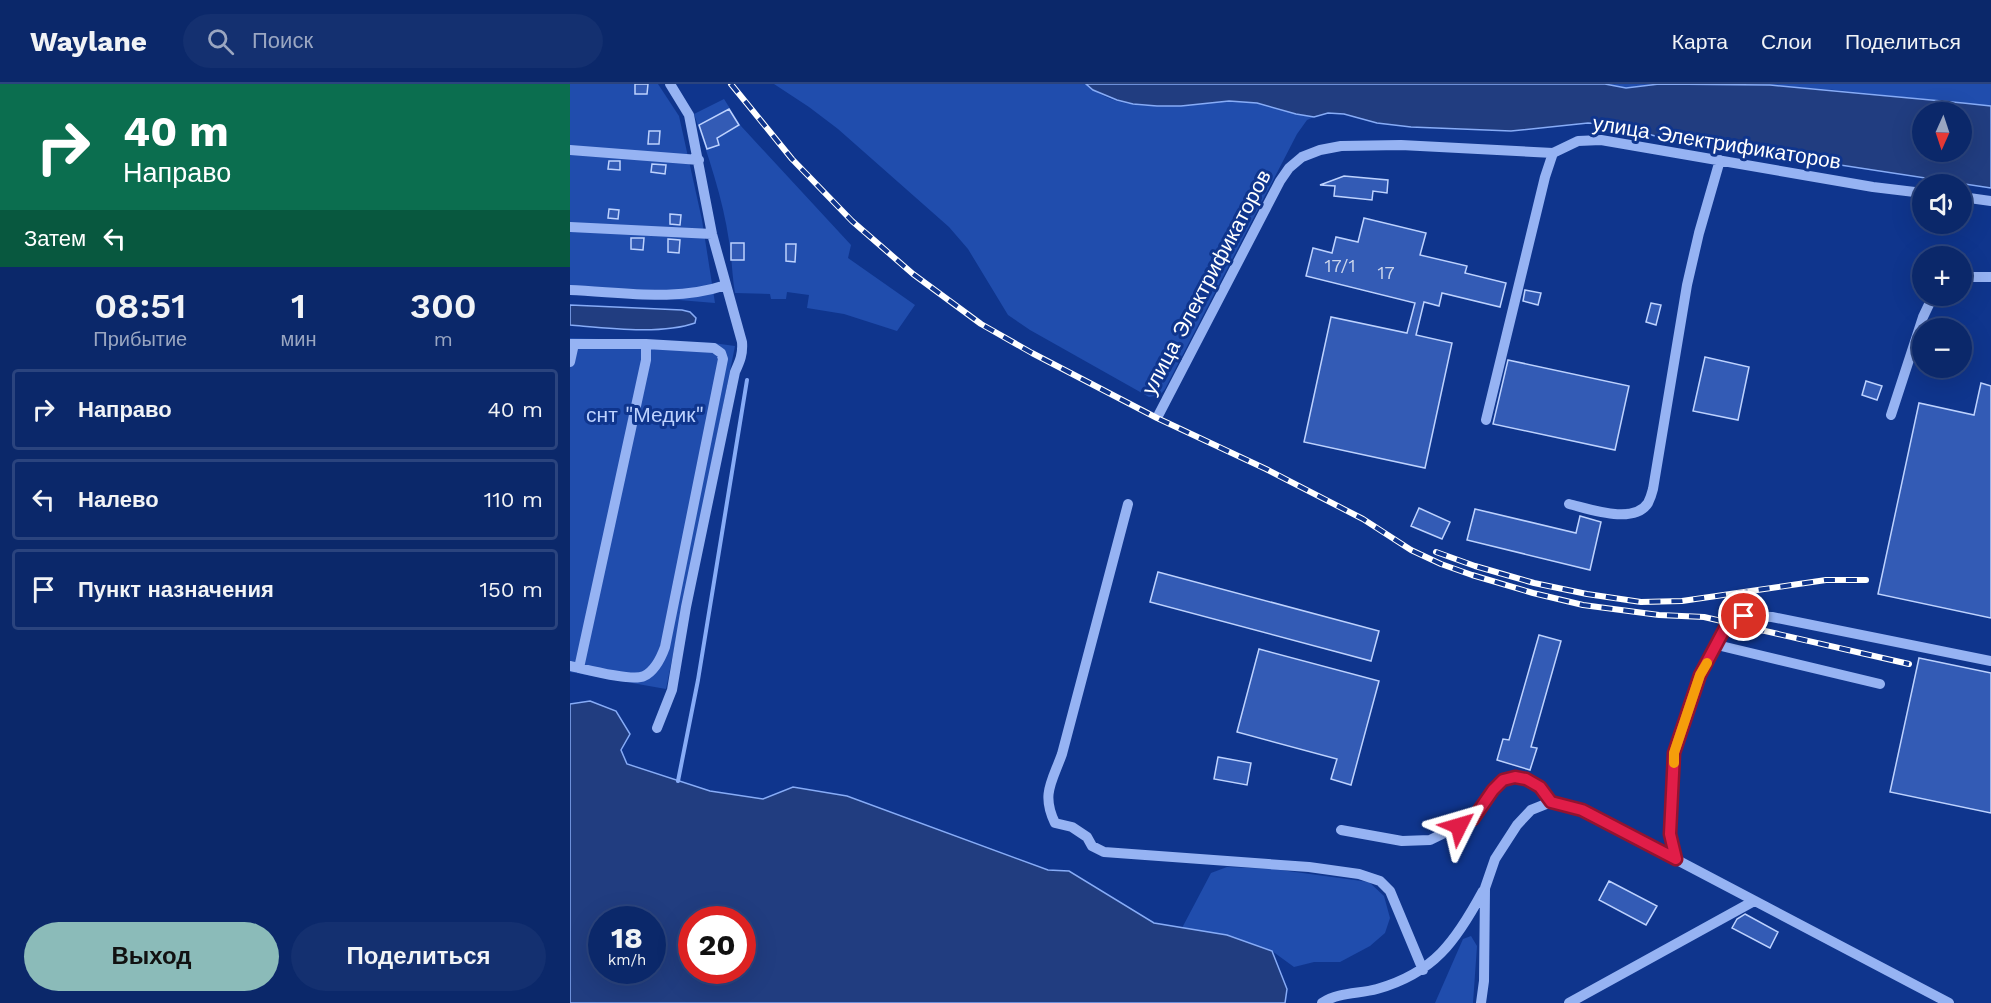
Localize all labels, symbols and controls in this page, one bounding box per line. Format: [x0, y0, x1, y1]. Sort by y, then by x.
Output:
search box [183, 14, 603, 68]
text: Waylane [30, 25, 147, 58]
icon: search [204, 25, 237, 58]
text: Поиск [252, 28, 313, 53]
text: Карта [1672, 29, 1728, 54]
text: Слои [1761, 29, 1812, 54]
text: Поделиться [1845, 29, 1961, 54]
north arrow [1912, 102, 1972, 162]
map controls [1912, 102, 1972, 378]
text: 40 m [123, 107, 229, 156]
icon: right [24, 108, 102, 186]
street label: улица Электрификаторов [1591, 110, 1843, 174]
text: Направо [123, 157, 231, 189]
street label: улица Электрификаторов [1136, 165, 1276, 399]
button: sound [1912, 174, 1972, 234]
icon: left [98, 222, 131, 255]
text: Затем [24, 226, 86, 251]
button: + [1912, 246, 1972, 306]
house number: 17/1 [1325, 255, 1355, 276]
house number: 17 [1377, 262, 1395, 283]
text: 08:51 [94, 285, 186, 327]
text: 1 [291, 285, 306, 327]
text: 300 [410, 285, 477, 327]
button: − [1912, 318, 1972, 378]
text: Прибытие [93, 327, 187, 351]
text: мин [281, 327, 316, 351]
text: m [434, 327, 453, 351]
icon: right [27, 393, 60, 426]
text: Направо [78, 397, 172, 422]
text: 40 m [487, 397, 543, 422]
park label: снт "Медик" [586, 402, 704, 427]
icon: left [27, 483, 60, 516]
text: Налево [78, 487, 159, 512]
text: 110 m [484, 487, 543, 512]
icon: arrive [27, 573, 60, 606]
text: Пункт назначения [78, 577, 274, 602]
text: 150 m [479, 577, 543, 602]
pin [1718, 590, 1769, 641]
icon: arrive [1727, 599, 1760, 632]
position arrow [1427, 794, 1491, 858]
speed limit sign: 20 [678, 906, 756, 984]
text: 18 [611, 920, 643, 955]
button: Выход [24, 922, 279, 991]
button: Поделиться [291, 922, 546, 991]
text: km/h [608, 951, 646, 969]

